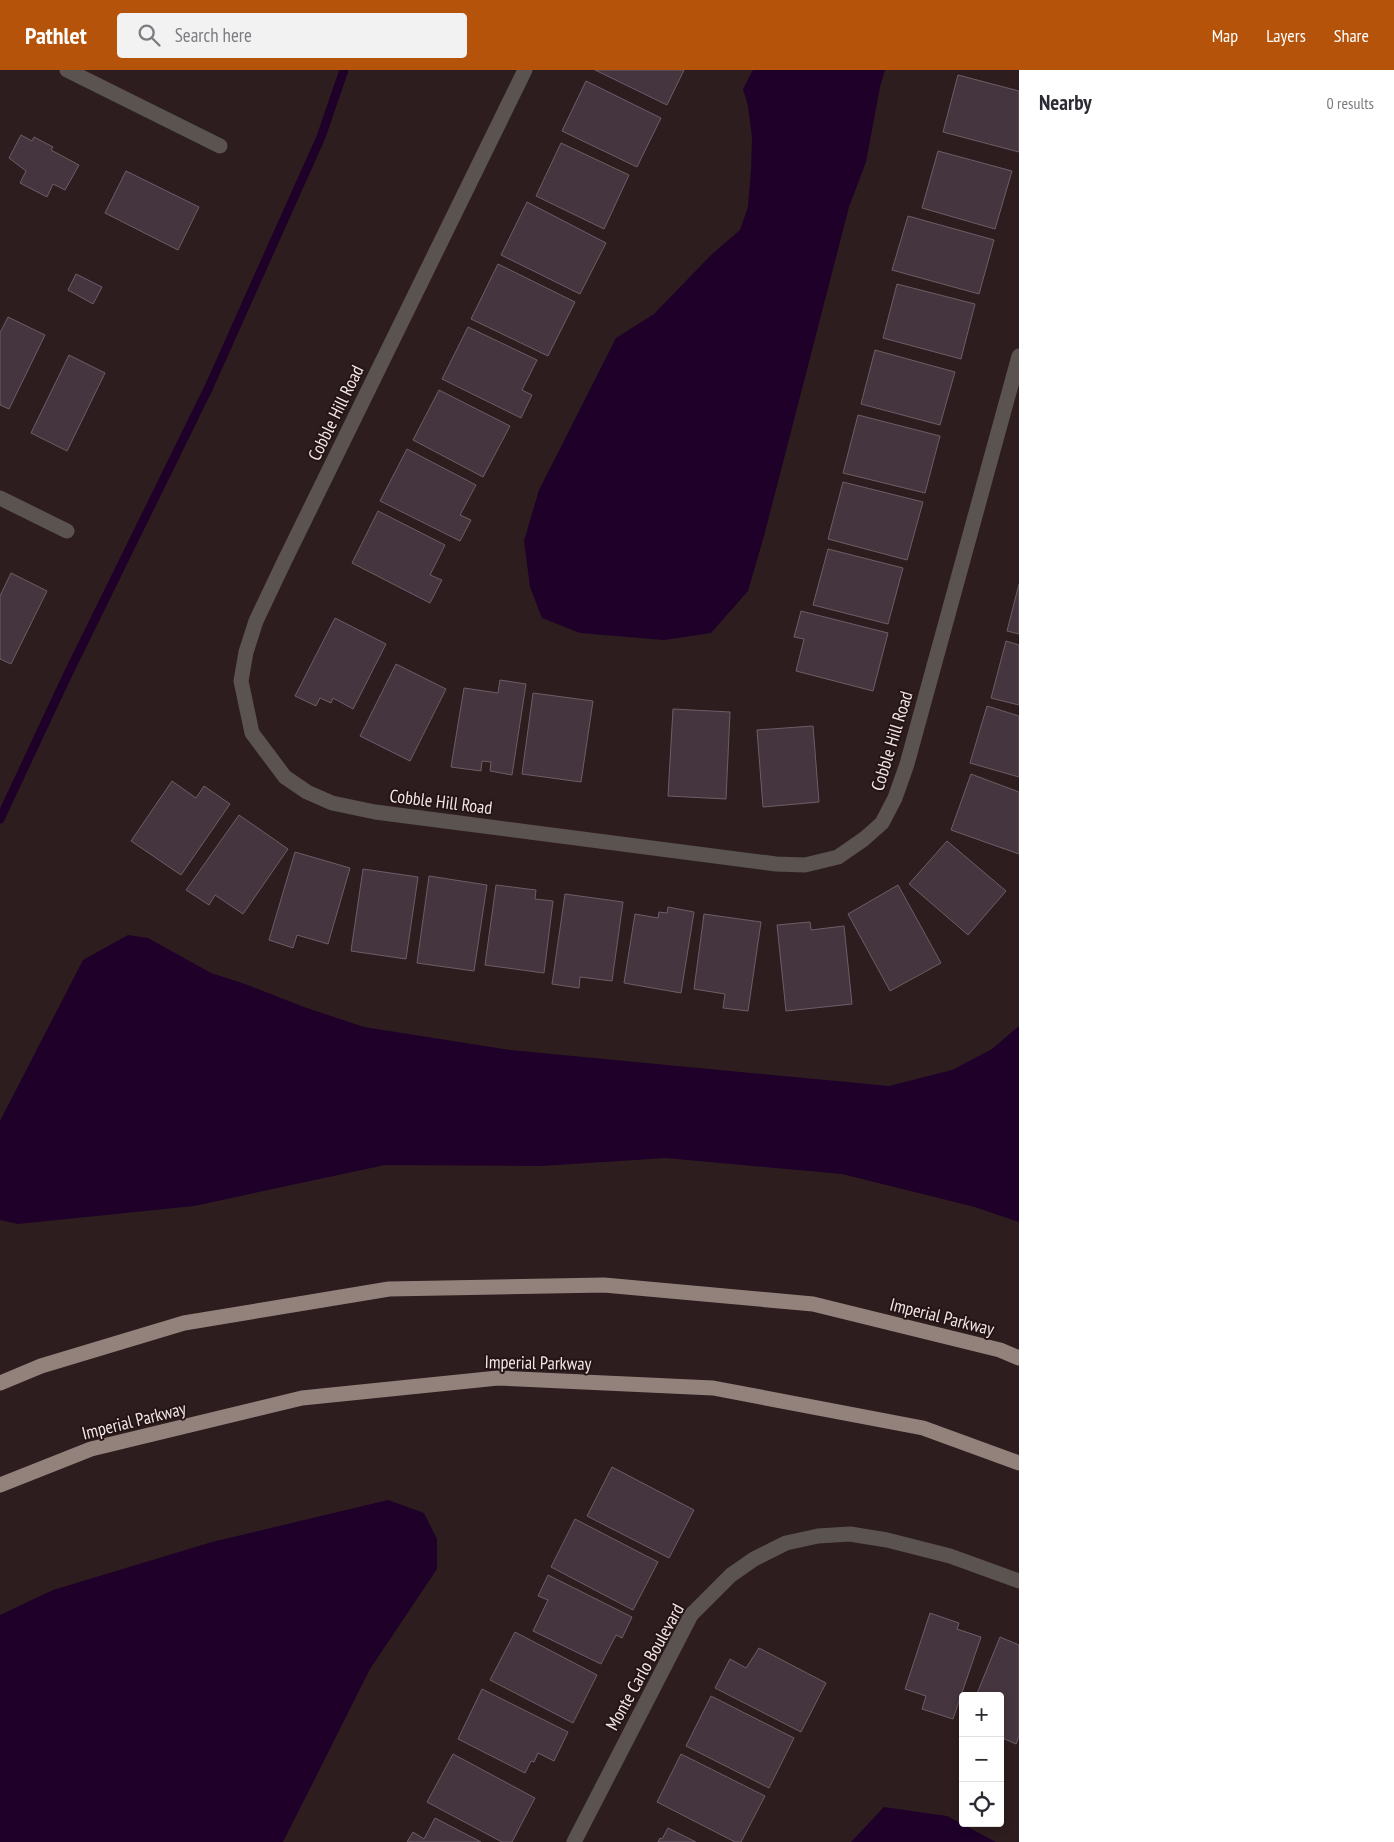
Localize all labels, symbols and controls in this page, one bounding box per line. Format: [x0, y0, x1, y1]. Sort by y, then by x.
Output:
search box [117, 13, 467, 58]
text: Pathlet [25, 20, 87, 51]
icon: search [135, 21, 163, 49]
text: Search here [175, 23, 252, 47]
text: Map [1212, 24, 1238, 47]
text: Layers [1266, 24, 1306, 47]
text: Share [1334, 24, 1369, 47]
text: Nearby [1039, 89, 1092, 116]
text: 0 results [1327, 93, 1374, 113]
street label: Cobble Hill Road [303, 361, 368, 464]
street label: Cobble Hill Road [865, 688, 918, 793]
street label: Cobble Hill Road [389, 784, 494, 819]
street label: Imperial Parkway [888, 1292, 997, 1341]
street label: Imperial Parkway [485, 1350, 592, 1375]
street label: Imperial Parkway [79, 1396, 189, 1445]
street label: Monte Carlo Boulevard [600, 1599, 689, 1734]
map controls [959, 1692, 1004, 1827]
button: + [959, 1692, 1004, 1737]
button: − [959, 1737, 1004, 1782]
button: locate [959, 1782, 1004, 1827]

